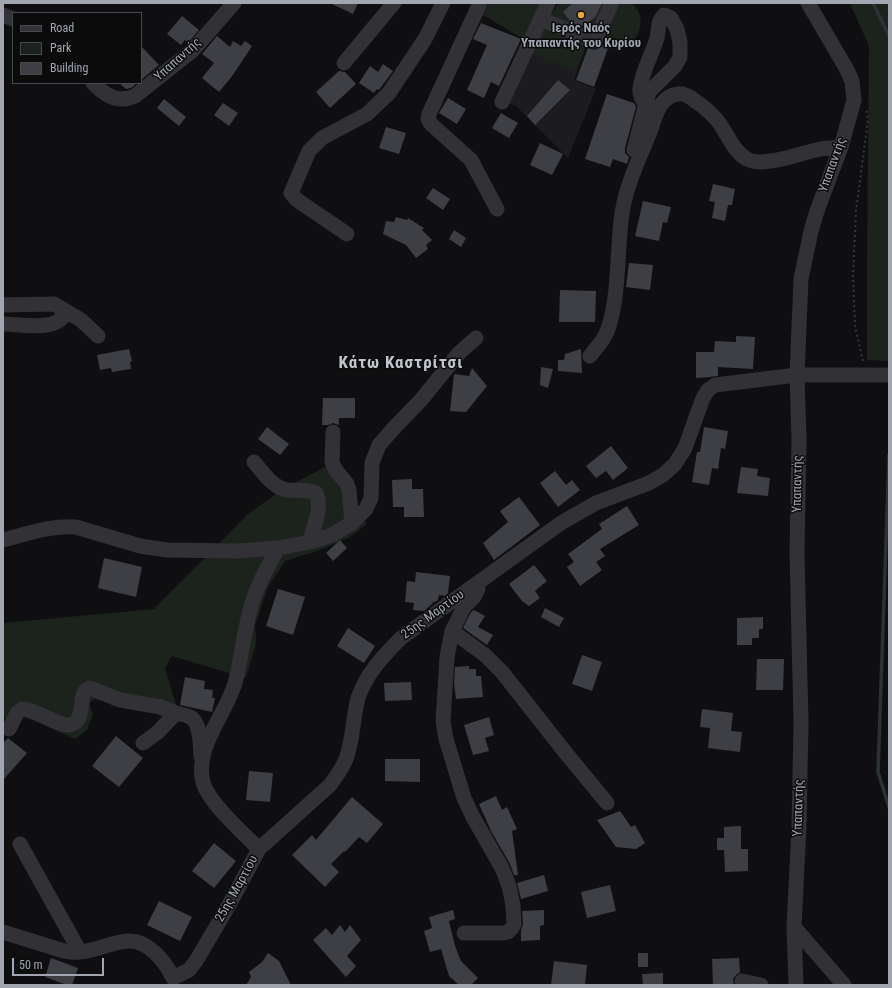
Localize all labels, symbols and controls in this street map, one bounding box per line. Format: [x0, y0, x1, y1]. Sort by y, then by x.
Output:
marker: Ιερός Ναός Υπαπαντής του Κυρίου [576, 10, 586, 20]
legend [12, 12, 142, 84]
text: Road [50, 21, 74, 35]
place label: Ιερός Ναός Υπαπαντής του Κυρίου [521, 21, 641, 52]
street label: Υπαπαντής [151, 35, 205, 85]
text: Park [50, 41, 71, 55]
text: Building [50, 61, 88, 75]
street label: Υπαπαντής [816, 135, 850, 195]
district label: Κάτω Καστρίτσι [339, 354, 463, 374]
street label: Υπαπαντής [790, 455, 806, 513]
street label: 25ης Μαρτίου [399, 587, 467, 643]
street label: Υπαπαντής [790, 779, 808, 837]
street label: 25ης Μαρτίου [212, 853, 262, 925]
scale bar [14, 950, 106, 976]
text: 50 m [19, 958, 43, 972]

